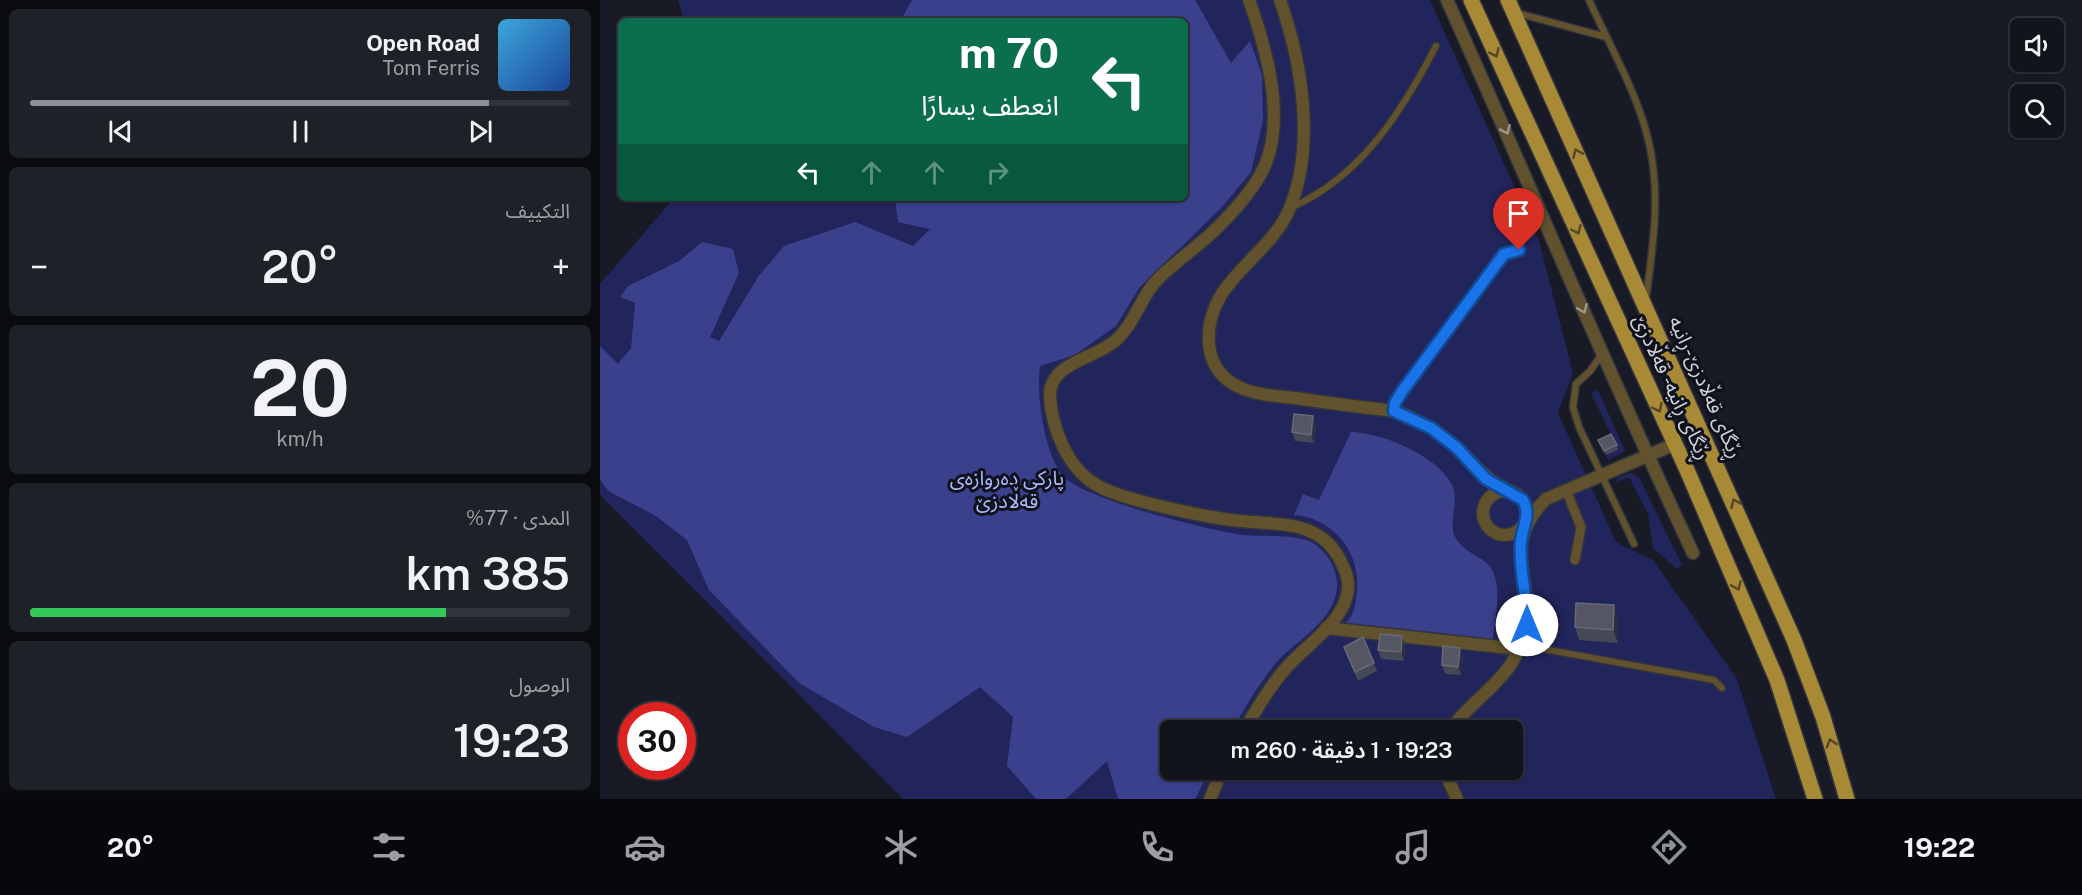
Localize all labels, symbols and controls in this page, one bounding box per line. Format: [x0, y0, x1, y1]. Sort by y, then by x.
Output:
map controls [2010, 18, 2064, 138]
button: sound [2010, 18, 2064, 72]
text: 70 m [959, 28, 1059, 77]
text: Open Road [366, 30, 480, 56]
icon: left [1080, 42, 1158, 120]
one-way arrow [1488, 47, 1500, 58]
text: Tom Ferris [382, 56, 480, 80]
button: search [2010, 84, 2064, 138]
text: انعطف يسارًا [921, 89, 1059, 121]
icon: previous [104, 115, 137, 148]
icon: pause [284, 115, 317, 148]
icon: next [464, 115, 497, 148]
one-way arrow [1499, 123, 1511, 134]
one-way arrow [1572, 149, 1584, 160]
icon: left [792, 156, 825, 189]
icon: ahead [855, 156, 888, 189]
icon: ahead [918, 156, 951, 189]
icon: right [981, 156, 1014, 189]
pin [1493, 188, 1544, 250]
icon: arrive [1502, 197, 1535, 230]
text: التكييف [506, 199, 570, 223]
one-way arrow [1569, 224, 1581, 235]
text: 20° [261, 240, 339, 293]
text: − [30, 248, 48, 286]
text: + [552, 248, 570, 286]
one-way arrow [1576, 302, 1588, 313]
street label: ڕێگای ڕانیە - قەڵادزێ [1623, 310, 1718, 465]
street label: ڕێگای قەڵادزێ-ڕانیە [1659, 311, 1750, 464]
text: 20 [250, 342, 350, 434]
one-way arrow [1651, 401, 1663, 412]
text: km/h [276, 427, 324, 451]
park label: پارکی دەروازەی قەڵادزێ [950, 466, 1064, 513]
one-way arrow [1730, 499, 1742, 510]
text: المدى · 77% [466, 506, 570, 530]
text: 385 km [406, 547, 570, 600]
one-way arrow [1729, 580, 1741, 591]
position arrow [1495, 593, 1559, 657]
text: الوصول [509, 673, 570, 697]
speed limit sign: 30 [618, 702, 696, 780]
text: 19:23 [453, 714, 570, 767]
text: 19:23 · 1 دقيقة · 260 m [1230, 737, 1453, 763]
one-way arrow [1825, 738, 1838, 749]
icon: filters [368, 826, 410, 868]
icon: car [624, 826, 666, 868]
icon: climate [880, 826, 922, 868]
icon: phone [1136, 826, 1178, 868]
icon: music [1392, 826, 1434, 868]
icon: directions [1648, 826, 1690, 868]
text: 20° [107, 831, 154, 863]
text: 19:22 [1904, 831, 1975, 863]

